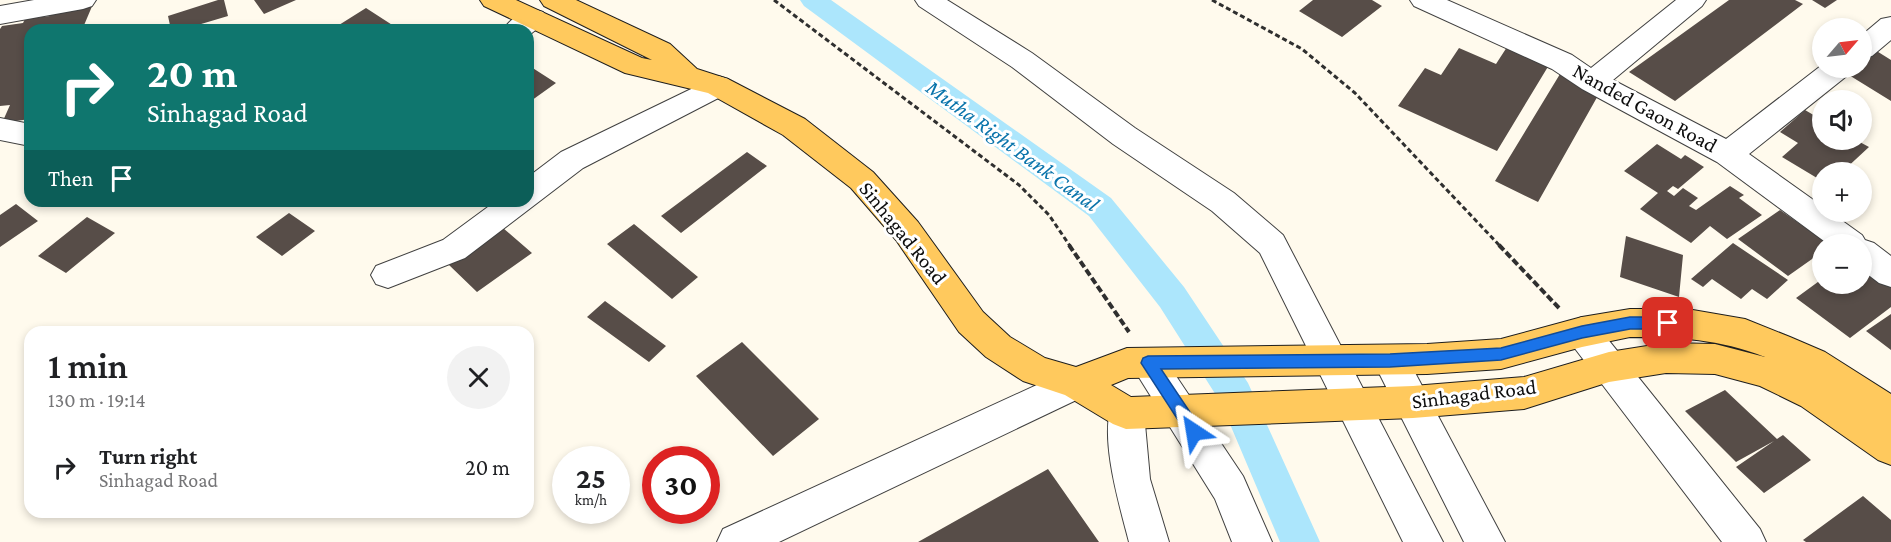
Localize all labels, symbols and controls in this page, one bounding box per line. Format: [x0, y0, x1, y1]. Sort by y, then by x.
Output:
north arrow [1812, 18, 1872, 78]
map controls [1812, 18, 1872, 294]
icon: right [48, 48, 126, 126]
text: 20 m [147, 49, 238, 96]
street label: Nanded Gaon Road [1569, 58, 1721, 158]
water label: Mutha Right Bank Canal [921, 74, 1104, 217]
button: sound [1812, 90, 1872, 150]
text: Sinhagad Road [147, 98, 308, 128]
icon: arrive [105, 162, 138, 195]
button: + [1812, 162, 1872, 222]
text: Then [48, 166, 93, 191]
street label: Sinhagad Road [854, 177, 952, 289]
button: − [1812, 234, 1872, 294]
pin [1642, 297, 1693, 348]
icon: arrive [1651, 306, 1684, 339]
text: 1 min [48, 346, 128, 386]
button: close [447, 346, 510, 409]
street label: Sinhagad Road [1411, 374, 1537, 414]
text: 130 m · 19:14 [48, 389, 146, 411]
position arrow [1162, 400, 1226, 464]
text: Turn right [99, 444, 197, 469]
speed limit sign: 30 [642, 446, 720, 524]
icon: right [48, 451, 81, 484]
text: 20 m [465, 455, 510, 480]
text: 25 [576, 461, 606, 494]
text: Sinhagad Road [99, 469, 218, 491]
text: km/h [575, 492, 607, 508]

